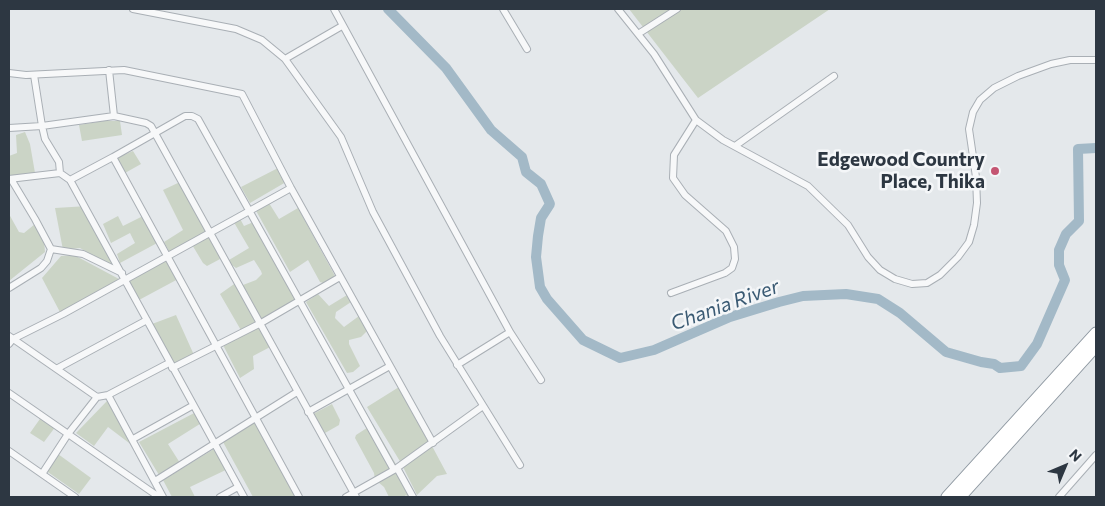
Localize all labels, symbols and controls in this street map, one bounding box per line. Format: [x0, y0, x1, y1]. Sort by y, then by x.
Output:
place label: Edgewood Country Place, Thika [817, 149, 985, 193]
marker: Edgewood Country Place, Thika [989, 165, 1001, 177]
water label: Chania River [667, 274, 783, 336]
north arrow [1040, 441, 1090, 491]
text: N [1066, 445, 1086, 465]

